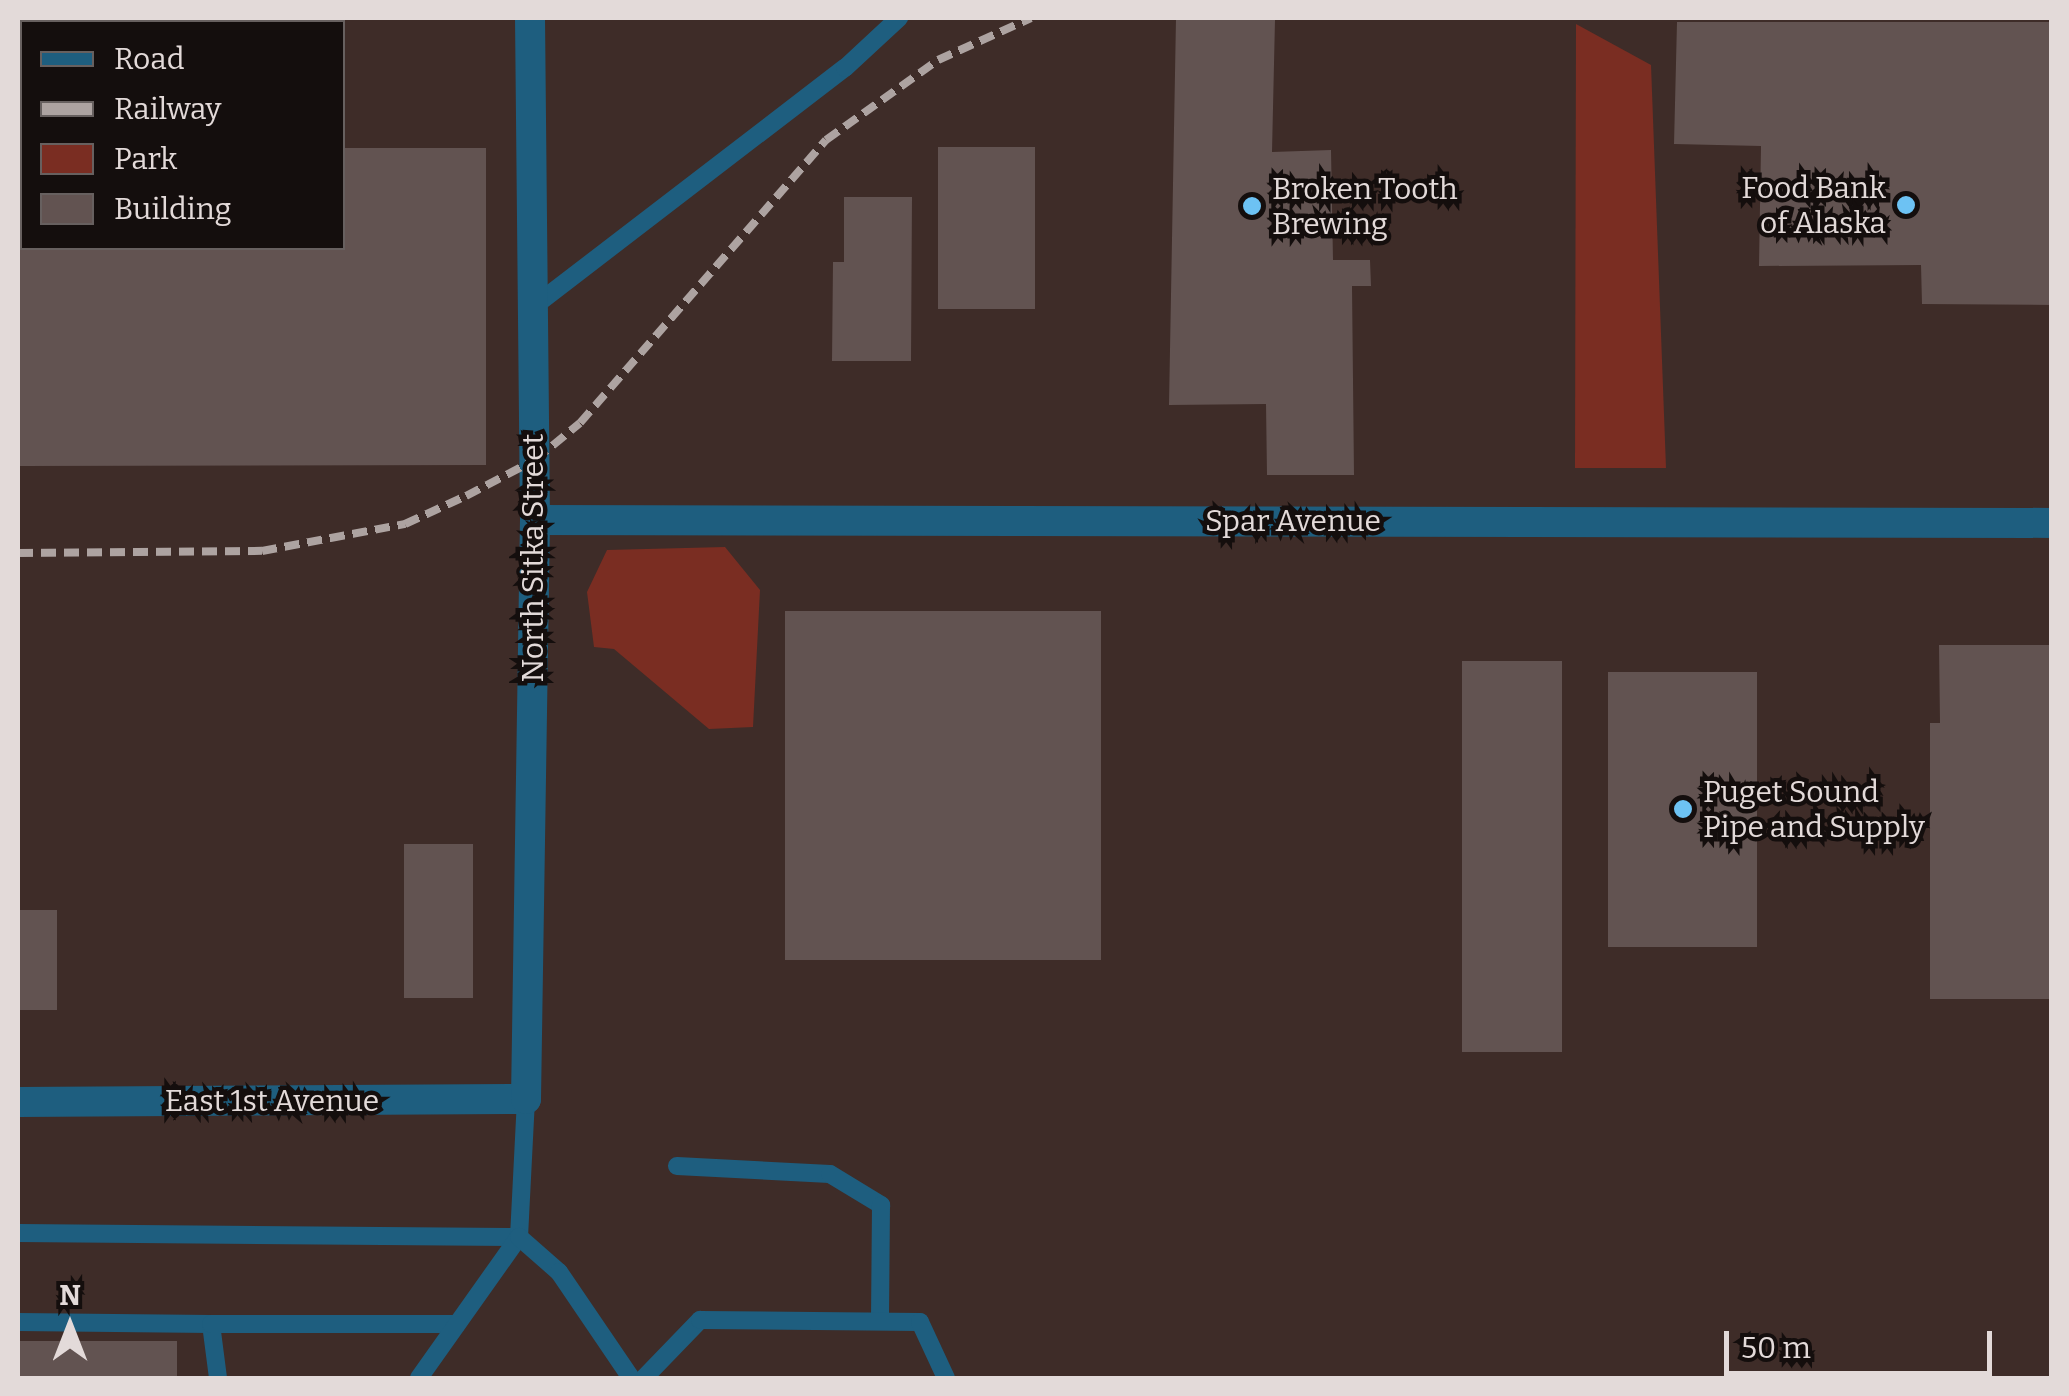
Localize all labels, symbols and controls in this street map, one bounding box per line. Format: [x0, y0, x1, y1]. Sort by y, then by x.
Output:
legend [20, 20, 345, 250]
text: Road [114, 41, 185, 77]
text: Railway [114, 91, 221, 127]
text: Park [114, 141, 177, 177]
place label: Food Bank of Alaska [1741, 170, 1886, 240]
place label: Broken Tooth Brewing [1272, 171, 1458, 242]
text: Building [114, 191, 232, 227]
marker: Food Bank of Alaska [1895, 194, 1917, 216]
marker: Broken Tooth Brewing [1241, 195, 1263, 217]
street label: North Sitka Street [515, 434, 551, 682]
street label: Spar Avenue [1205, 503, 1381, 539]
place label: Puget Sound Pipe and Supply [1703, 774, 1925, 844]
marker: Puget Sound Pipe and Supply [1672, 798, 1694, 820]
street label: East 1st Avenue [165, 1083, 379, 1119]
north arrow [20, 1276, 120, 1376]
text: N [59, 1279, 81, 1312]
scale bar [1729, 1311, 1996, 1373]
text: 50 m [1741, 1330, 1811, 1366]

